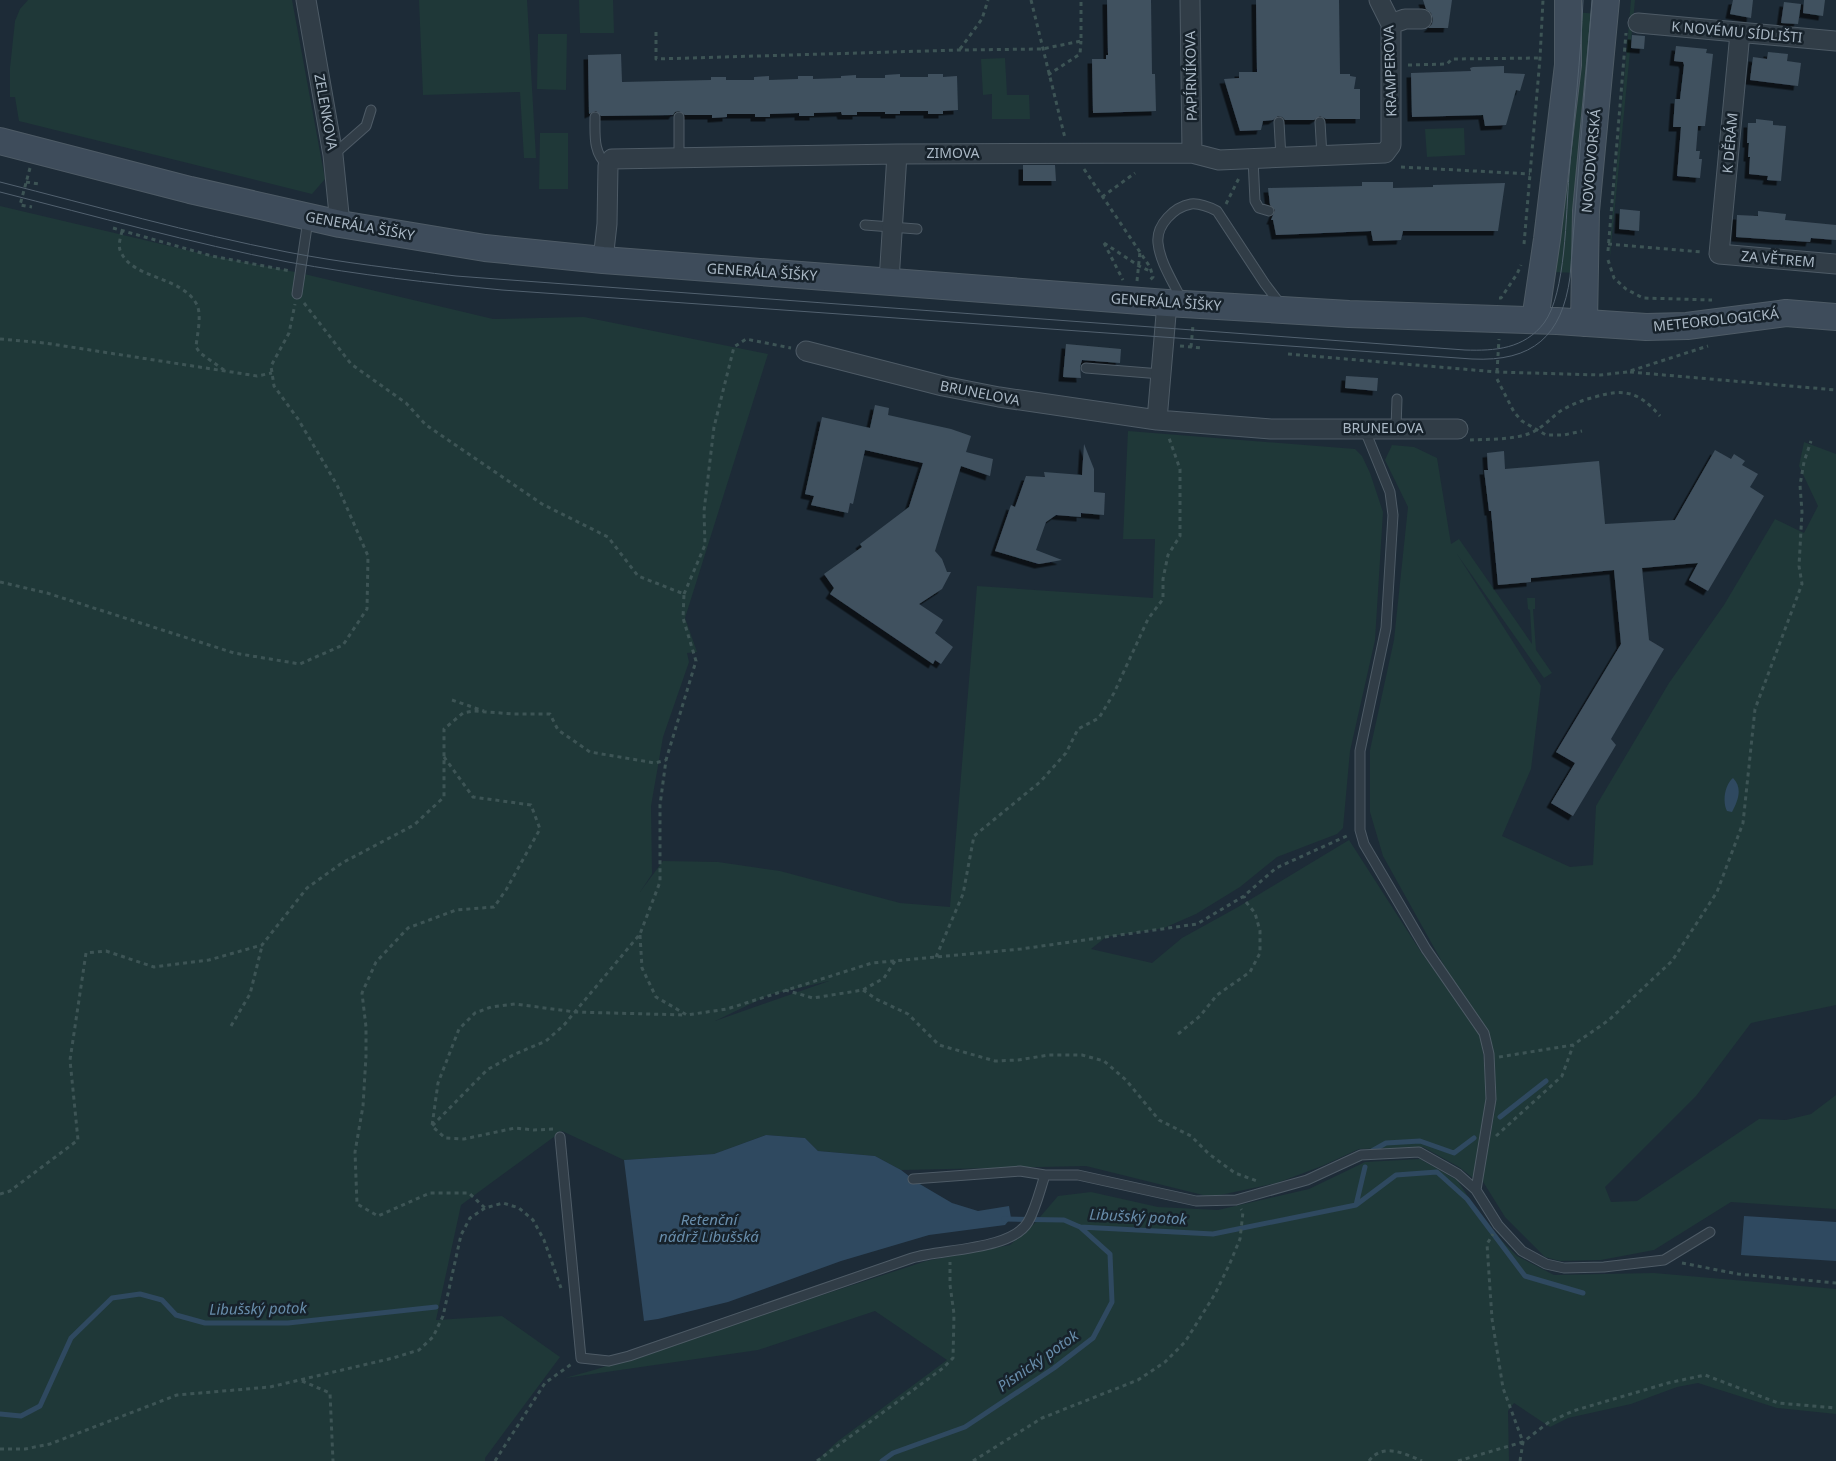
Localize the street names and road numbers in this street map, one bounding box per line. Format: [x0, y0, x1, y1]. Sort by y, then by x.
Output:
street label: K NOVÉMU SÍDLIŠTI [1671, 16, 1804, 47]
street label: KRAMPEROVA [1378, 25, 1401, 117]
street label: PAPÍRNÍKOVA [1180, 31, 1201, 121]
street label: ZELENKOVA [310, 72, 343, 152]
street label: NOVODVORSKÁ [1577, 108, 1604, 214]
street label: K DĚRÁM [1717, 112, 1742, 174]
street label: ZIMOVA [926, 143, 980, 162]
street label: GENERÁLA ŠIŠKY [304, 207, 416, 244]
street label: ZA VĚTREM [1740, 246, 1816, 271]
street label: GENERÁLA ŠIŠKY [706, 258, 818, 285]
street label: GENERÁLA ŠIŠKY [1110, 288, 1222, 315]
street label: METEOROLOGICKÁ [1652, 303, 1780, 336]
street label: BRUNELOVA [938, 375, 1022, 410]
street label: BRUNELOVA [1342, 418, 1424, 437]

